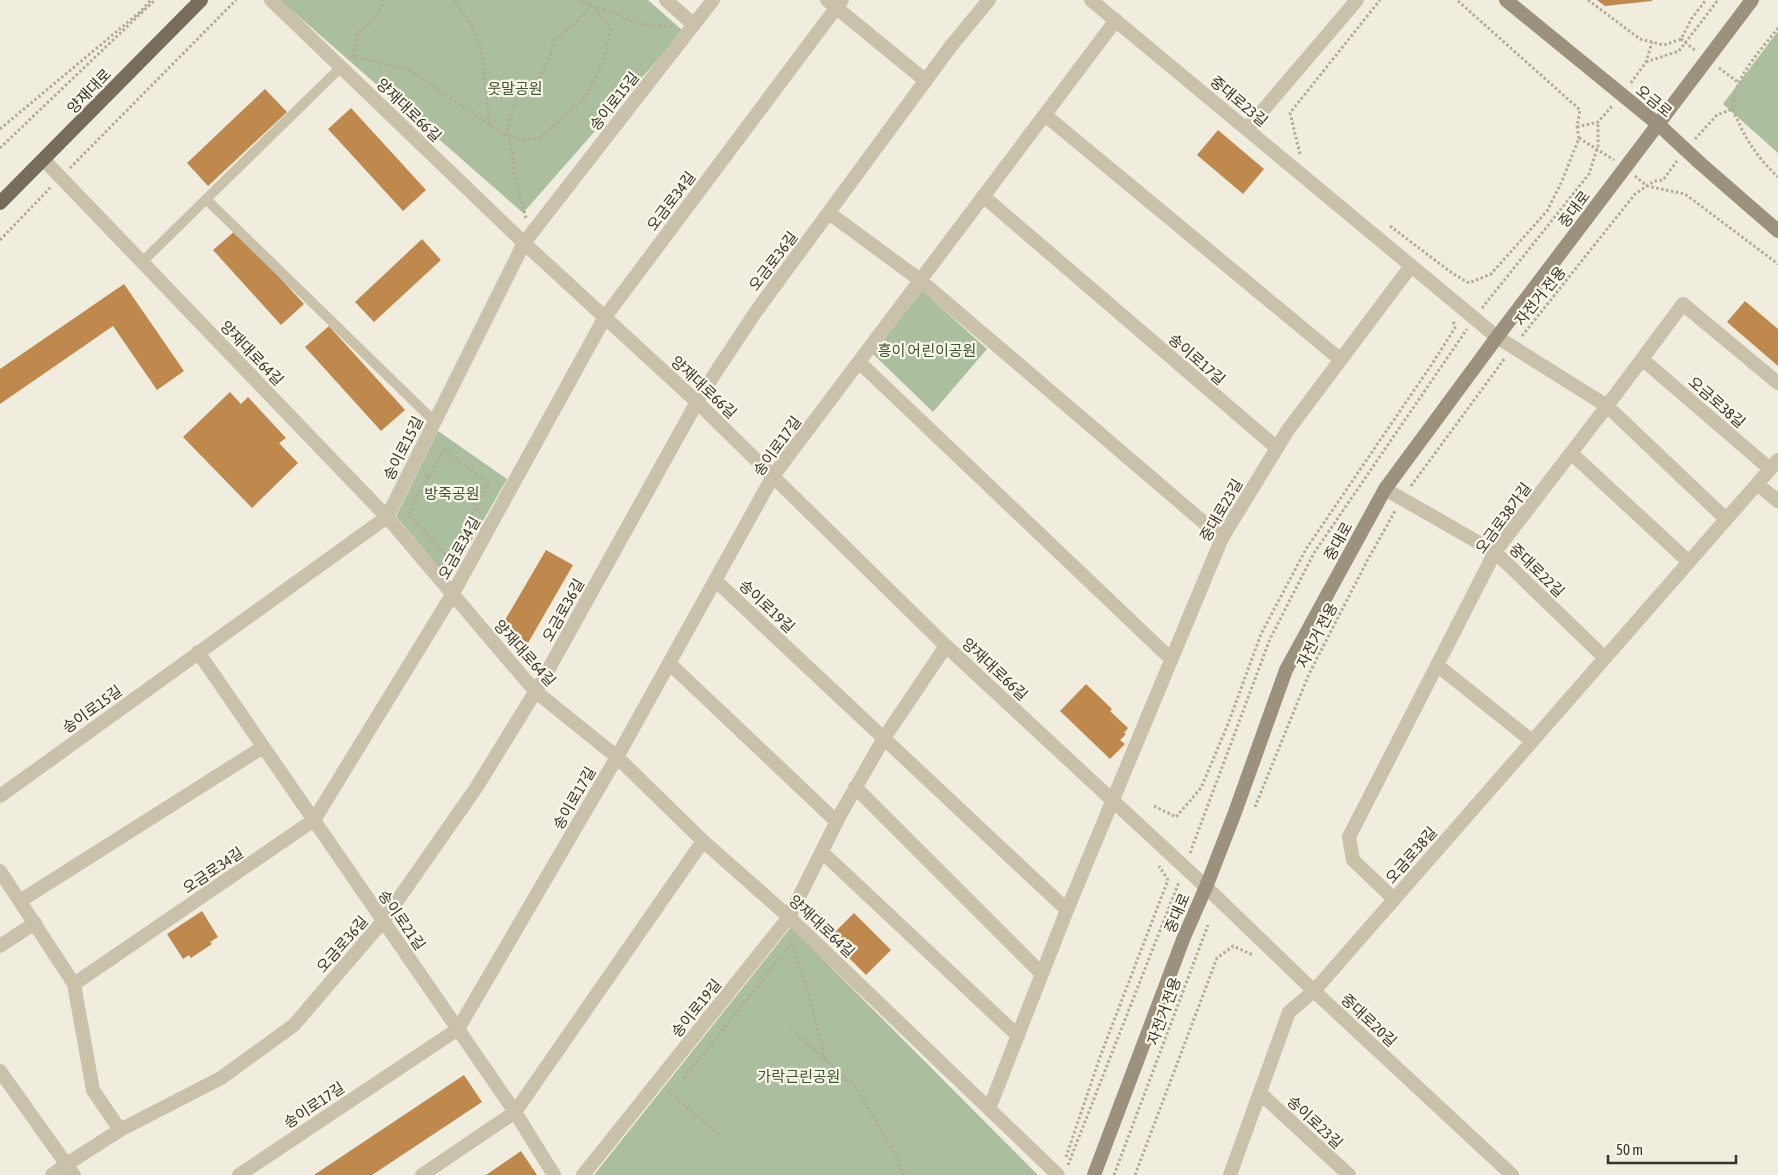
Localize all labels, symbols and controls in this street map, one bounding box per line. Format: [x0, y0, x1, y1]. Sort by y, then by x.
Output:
street label: 양재대로 [64, 65, 114, 117]
street label: 송이로15길 [586, 68, 642, 134]
street label: 중대로23길 [1207, 72, 1271, 130]
street label: 양재대로66길 [373, 75, 445, 145]
park label: 웃말공원 [487, 80, 543, 97]
street label: 오금로 [1633, 81, 1675, 121]
street label: 오금로34길 [643, 168, 699, 234]
street label: 중대로 [1555, 187, 1593, 231]
street label: 오금로36길 [745, 228, 801, 294]
street label: 자전거 전용 [1511, 263, 1569, 329]
street label: 양재대로64길 [217, 317, 287, 389]
street label: 송이로17길 [1165, 330, 1229, 388]
park label: 흥이 어린이공원 [878, 342, 976, 359]
street label: 양재대로66길 [668, 352, 740, 422]
street label: 오금로38길 [1685, 373, 1749, 431]
street label: 송이로15길 [380, 413, 426, 483]
street label: 송이로17길 [750, 413, 804, 479]
street label: 중대로23길 [1196, 476, 1246, 544]
street label: 오금로38가길 [1472, 479, 1534, 557]
park label: 방죽공원 [424, 485, 480, 502]
street label: 오금로34길 [435, 514, 483, 582]
street label: 중대로 [1321, 519, 1355, 563]
street label: 중대로22길 [1506, 540, 1568, 600]
street label: 오금로36길 [539, 576, 587, 644]
street label: 송이로19길 [736, 576, 798, 636]
street label: 자전거 전용 [1293, 599, 1341, 671]
street label: 양재대로64길 [491, 616, 559, 690]
street label: 양재대로66길 [959, 634, 1031, 704]
street label: 송이로15길 [59, 682, 125, 736]
street label: 송이로17길 [549, 764, 599, 832]
street label: 오금로38길 [1382, 823, 1440, 887]
street label: 오금로34길 [180, 844, 246, 896]
street label: 송이로21길 [375, 887, 429, 953]
street label: 양재대로64길 [786, 891, 858, 961]
street label: 중대로 [1161, 891, 1193, 935]
street label: 오금로36길 [313, 912, 371, 976]
street label: 자전거 전용 [1144, 975, 1184, 1047]
street label: 송이로19길 [668, 976, 724, 1040]
street label: 중대로20길 [1338, 990, 1400, 1050]
park label: 가락근린공원 [758, 1068, 840, 1085]
street label: 송이로17길 [281, 1079, 347, 1131]
street label: 송이로23길 [1284, 1092, 1346, 1152]
scale bar [1608, 1132, 1736, 1164]
text: 50 m [1616, 1141, 1643, 1158]

